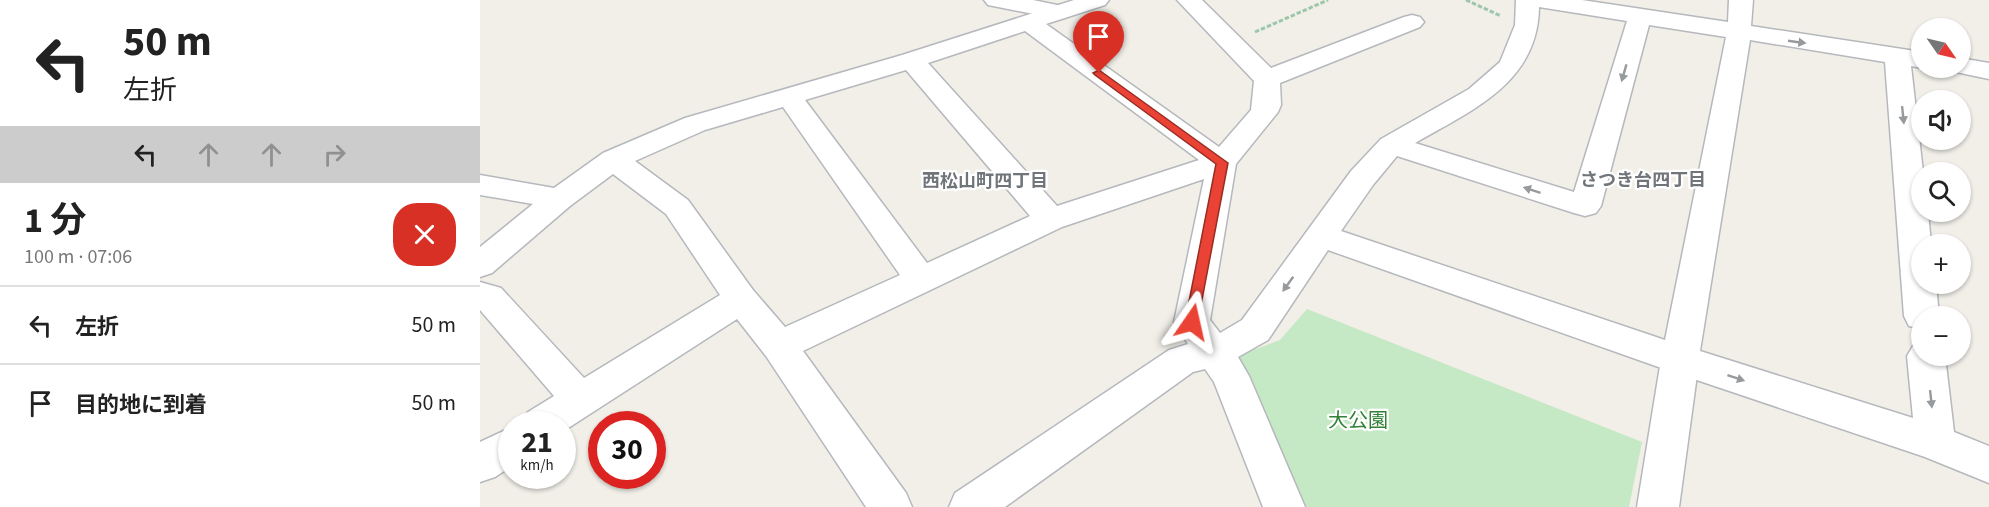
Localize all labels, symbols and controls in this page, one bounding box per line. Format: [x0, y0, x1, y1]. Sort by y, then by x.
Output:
pin [1073, 11, 1124, 73]
text: 50 m [123, 12, 212, 72]
north arrow [1911, 18, 1971, 78]
map controls [1911, 18, 1971, 366]
icon: arrive [1082, 20, 1115, 53]
icon: left [24, 24, 102, 102]
one-way arrow [1787, 37, 1806, 46]
one-way arrow [1619, 64, 1628, 82]
text: 左折 [123, 71, 177, 110]
button: sound [1911, 90, 1971, 150]
one-way arrow [1898, 105, 1908, 124]
icon: left [129, 138, 162, 171]
icon: ahead [192, 138, 225, 171]
icon: ahead [255, 138, 288, 171]
icon: right [318, 138, 351, 171]
button: search [1911, 162, 1971, 222]
district label: さつき台四丁目 [1580, 168, 1706, 193]
district label: 西松山町四丁目 [922, 169, 1048, 194]
one-way arrow [1523, 185, 1541, 194]
text: 1 分 [24, 195, 86, 246]
button: close [393, 203, 456, 266]
button: + [1911, 234, 1971, 294]
text: 100 m · 07:06 [24, 243, 132, 271]
one-way arrow [1282, 275, 1294, 291]
position arrow [1160, 290, 1224, 354]
button: − [1911, 306, 1971, 366]
icon: left [24, 309, 57, 342]
text: 50 m [411, 309, 456, 341]
text: 左折 [75, 311, 119, 343]
one-way arrow [1727, 373, 1745, 383]
icon: arrive [24, 387, 57, 420]
text: 50 m [411, 387, 456, 419]
text: 目的地に到着 [75, 389, 207, 421]
one-way arrow [1926, 390, 1936, 409]
park label: 大公園 [1328, 407, 1388, 435]
speed limit sign: 30 [588, 411, 666, 489]
text: 21 [521, 421, 553, 464]
text: km/h [520, 455, 554, 476]

